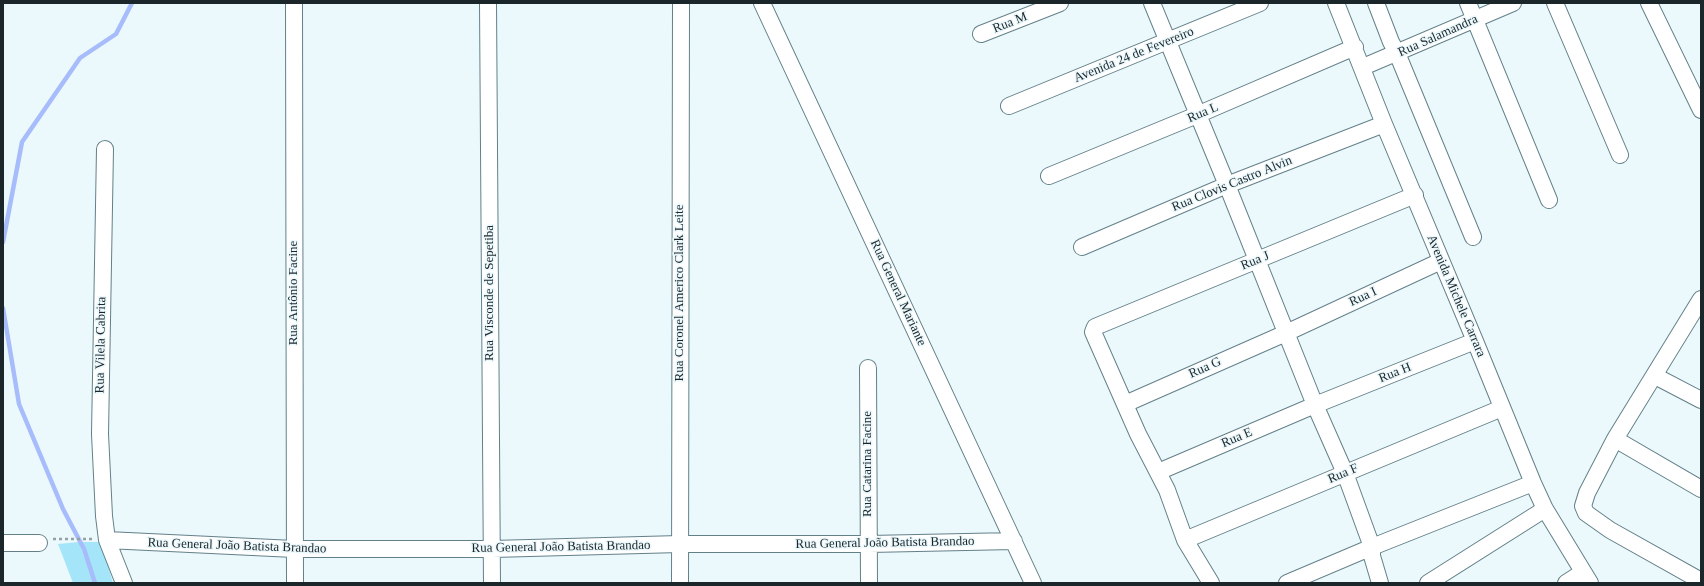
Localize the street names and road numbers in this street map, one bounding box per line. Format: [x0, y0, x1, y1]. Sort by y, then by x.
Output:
street label: Rua M [991, 9, 1029, 37]
street label: Rua Salamandra [1396, 11, 1480, 61]
street label: Avenida 24 de Fevereiro [1072, 24, 1196, 86]
street label: Rua L [1185, 100, 1221, 126]
street label: Rua Clovis Castro Alvin [1170, 153, 1294, 215]
street label: Rua Coronel Americo Clark Leite [672, 205, 688, 381]
street label: Rua Visconde de Sepetiba [482, 225, 498, 361]
street label: Avenida Michele Carrara [1423, 233, 1489, 359]
street label: Rua General Mariante [867, 237, 929, 349]
street label: Rua Antônio Facine [286, 241, 302, 345]
street label: Rua J [1239, 248, 1271, 274]
street label: Rua I [1347, 284, 1379, 310]
street label: Rua Vilela Cabrita [92, 297, 110, 393]
street label: Rua G [1186, 354, 1224, 382]
street label: Rua H [1377, 359, 1413, 387]
street label: Rua Catarina Facine [860, 411, 876, 517]
street label: Rua E [1219, 425, 1255, 451]
street label: Rua F [1325, 461, 1361, 487]
street label: Rua General João Batista Brandao [795, 534, 975, 552]
street label: Rua General João Batista Brandao [147, 535, 327, 557]
street label: Rua General João Batista Brandao [471, 538, 651, 556]

